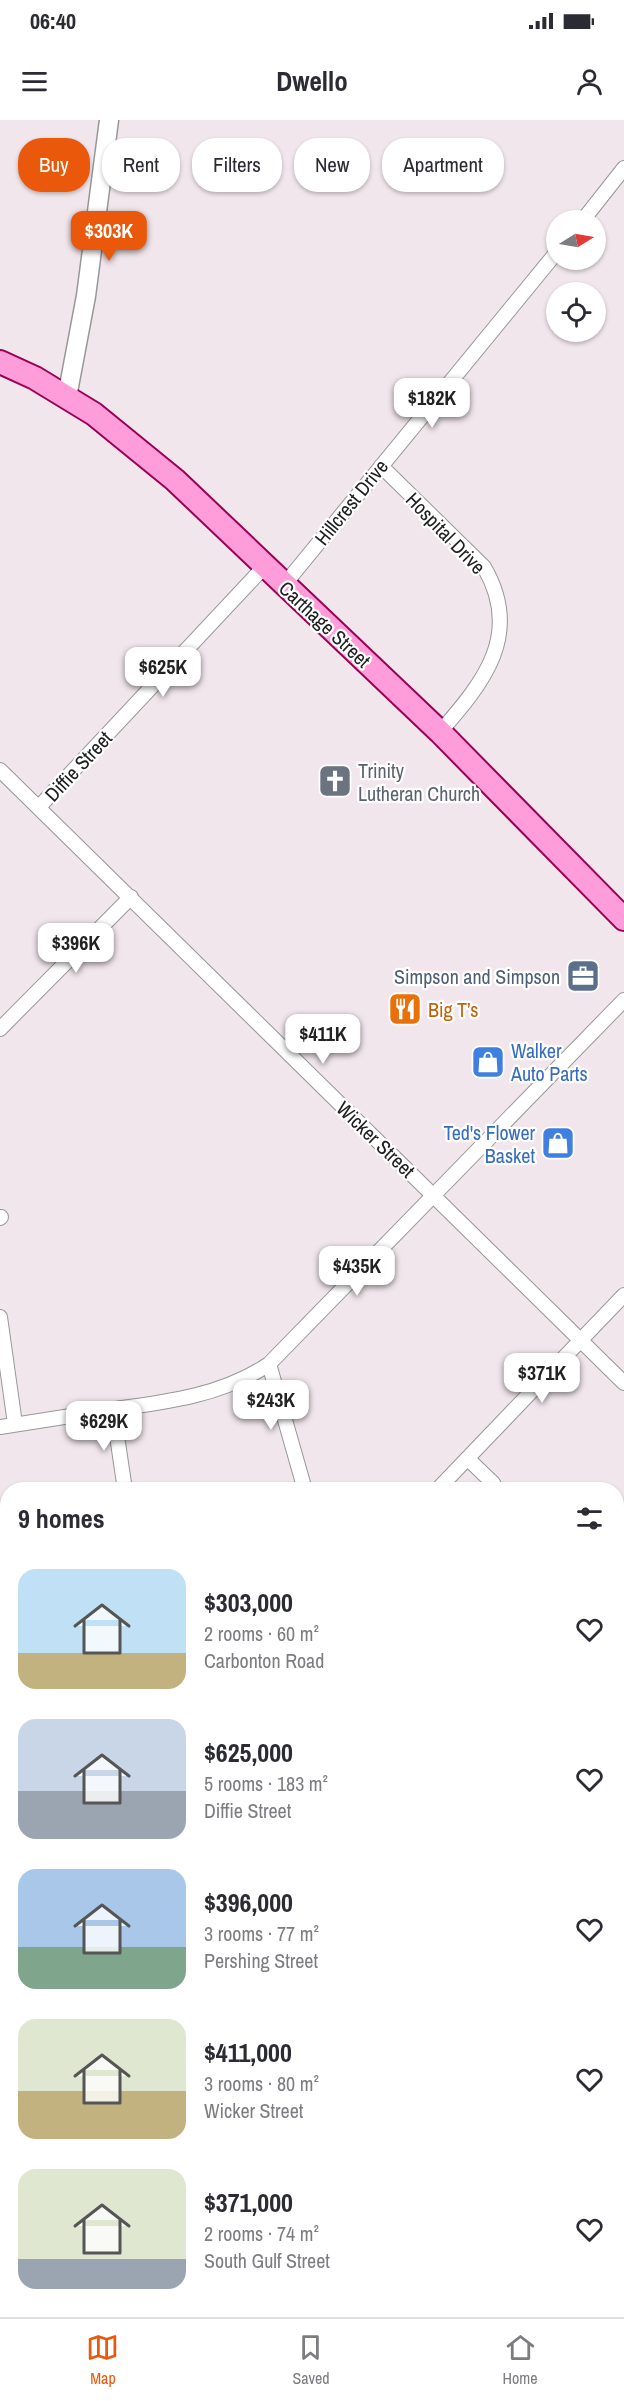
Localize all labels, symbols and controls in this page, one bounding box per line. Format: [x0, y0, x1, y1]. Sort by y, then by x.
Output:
text: 06:40 [30, 6, 76, 36]
text: Dwello [276, 63, 348, 99]
icon: menu [18, 65, 51, 98]
icon: person [573, 65, 606, 98]
chip: Buy [18, 138, 90, 192]
chip: Rent [102, 138, 180, 192]
chip: Filters [192, 138, 282, 192]
chip: New [294, 138, 370, 192]
chip: Apartment [382, 138, 504, 192]
north arrow [546, 210, 606, 270]
map controls [546, 210, 606, 342]
pin: $303K [67, 211, 151, 262]
text: $303K [85, 217, 133, 244]
button: locate [546, 282, 606, 342]
pin: $182K [390, 378, 474, 429]
text: $182K [408, 384, 456, 411]
street label: Hillcrest Drive [308, 453, 394, 551]
street label: Hospital Drive [400, 486, 492, 580]
street label: Carthage Street [273, 575, 377, 674]
pin: $625K [121, 647, 205, 698]
text: $625K [139, 653, 187, 680]
street label: Diffie Street [38, 725, 118, 807]
place label: Trinity Lutheran Church [358, 757, 480, 807]
church icon: Trinity Lutheran Church [317, 763, 353, 799]
pin: $396K [34, 923, 118, 974]
text: $396K [52, 929, 100, 956]
office icon: Simpson and Simpson [565, 958, 601, 994]
place label: Simpson and Simpson [394, 963, 560, 990]
restaurant icon: Big T’s [387, 991, 423, 1027]
place label: Big T’s [428, 996, 478, 1023]
pin: $411K [281, 1014, 365, 1065]
text: $411K [299, 1020, 347, 1047]
place label: Walker Auto Parts [510, 1037, 588, 1087]
shop icon: Walker Auto Parts [470, 1044, 506, 1080]
street label: Wicker Street [331, 1095, 421, 1184]
place label: Ted's Flower Basket [443, 1119, 536, 1169]
shop icon: Ted's Flower Basket [540, 1125, 576, 1161]
pin: $435K [315, 1246, 399, 1297]
text: $435K [333, 1252, 381, 1279]
pin: $371K [500, 1353, 584, 1404]
text: $371K [518, 1359, 566, 1386]
pin: $243K [229, 1380, 313, 1431]
text: $243K [247, 1386, 295, 1413]
pin: $629K [62, 1401, 146, 1452]
text: $629K [80, 1407, 128, 1434]
text: 9 homes [18, 1501, 105, 1536]
icon: filters [573, 1502, 606, 1535]
text: $303,000 [204, 1585, 293, 1620]
icon: home [66, 1593, 138, 1665]
icon: heart [573, 1613, 606, 1646]
text: 2 rooms · 60 m² [204, 1620, 319, 1647]
text: Carbonton Road [204, 1647, 324, 1674]
text: $625,000 [204, 1735, 293, 1770]
icon: home [66, 1743, 138, 1815]
icon: heart [573, 1763, 606, 1796]
text: 5 rooms · 183 m² [204, 1770, 328, 1797]
text: Diffie Street [204, 1797, 291, 1824]
text: $396,000 [204, 1885, 293, 1920]
icon: home [66, 1893, 138, 1965]
icon: heart [573, 1913, 606, 1946]
text: 3 rooms · 77 m² [204, 1920, 319, 1947]
text: Pershing Street [204, 1947, 318, 1974]
text: $411,000 [204, 2035, 292, 2070]
icon: home [66, 2043, 138, 2115]
icon: heart [573, 2063, 606, 2096]
text: 3 rooms · 80 m² [204, 2070, 319, 2097]
text: Wicker Street [204, 2097, 303, 2124]
text: $371,000 [204, 2185, 293, 2220]
icon: home [66, 2193, 138, 2265]
icon: heart [573, 2213, 606, 2246]
text: 2 rooms · 74 m² [204, 2220, 319, 2247]
text: South Gulf Street [204, 2247, 330, 2274]
tab: Map [86, 2331, 119, 2389]
tab: Saved [292, 2331, 330, 2389]
tab: Home [503, 2331, 538, 2389]

